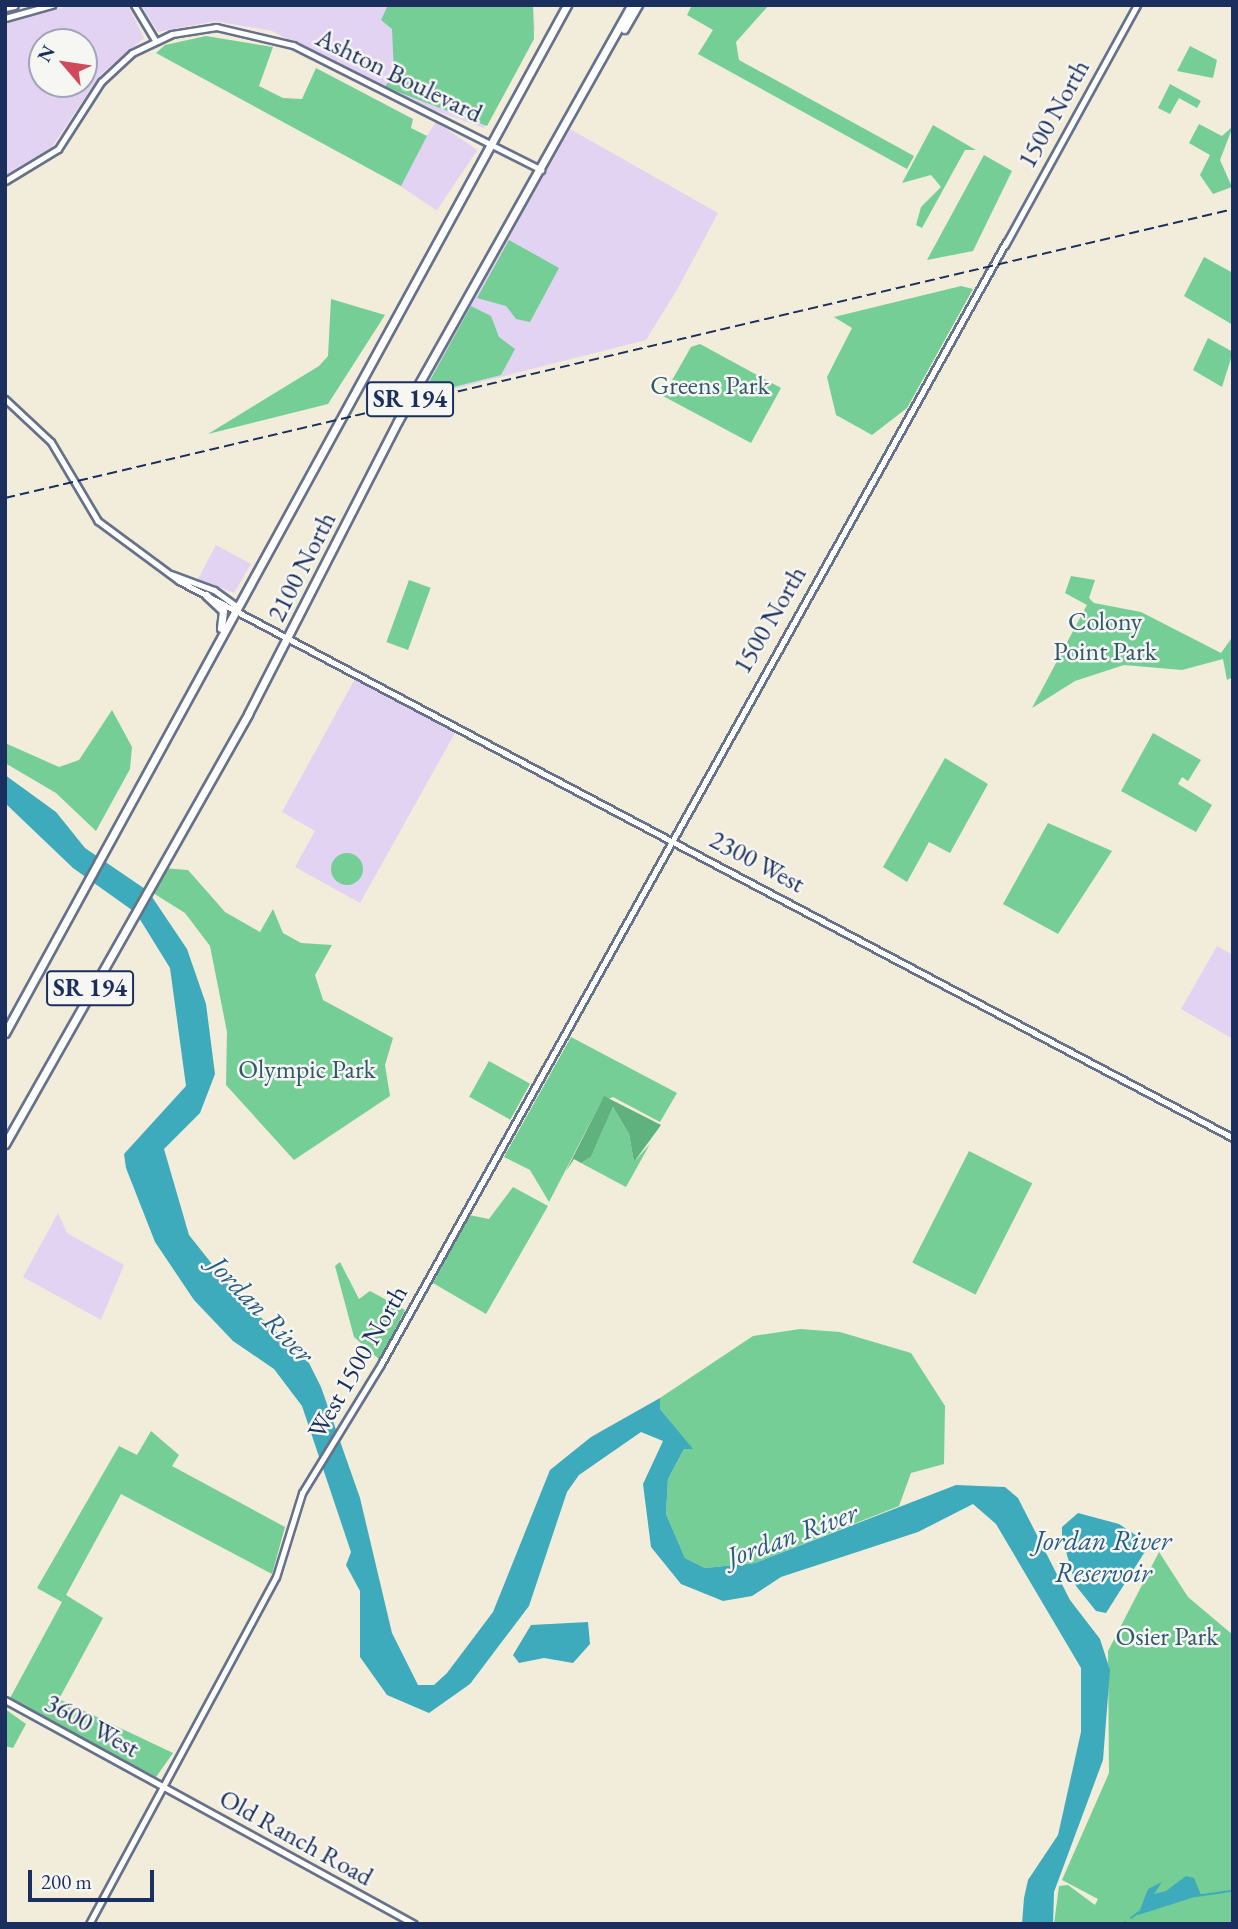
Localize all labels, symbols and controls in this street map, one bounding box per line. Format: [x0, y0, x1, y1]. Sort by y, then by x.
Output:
street label: Ashton Boulevard [311, 22, 487, 130]
north arrow [28, 28, 98, 98]
text: N [31, 41, 61, 66]
street label: 1500 North [1012, 54, 1096, 174]
park label: Greens Park [650, 370, 770, 402]
road number: SR 194 [364, 378, 456, 420]
street label: 2100 North [261, 507, 343, 627]
street label: 1500 North [727, 561, 813, 679]
park label: Colony Point Park [1053, 606, 1157, 668]
street label: 2300 West [704, 824, 810, 900]
road number: SR 194 [44, 968, 136, 1008]
park label: Olympic Park [238, 1054, 376, 1086]
water label: Jordan River [202, 1248, 322, 1370]
street label: West 1500 North [302, 1280, 414, 1444]
water label: Jordan River [722, 1495, 862, 1573]
water label: Jordan River Reservoir [1035, 1523, 1171, 1589]
park label: Osier Park [1116, 1621, 1218, 1653]
street label: 3600 West [39, 1687, 145, 1765]
street label: Old Ranch Road [214, 1783, 378, 1893]
scale bar [32, 1856, 158, 1900]
text: 200 m [41, 1868, 92, 1895]

